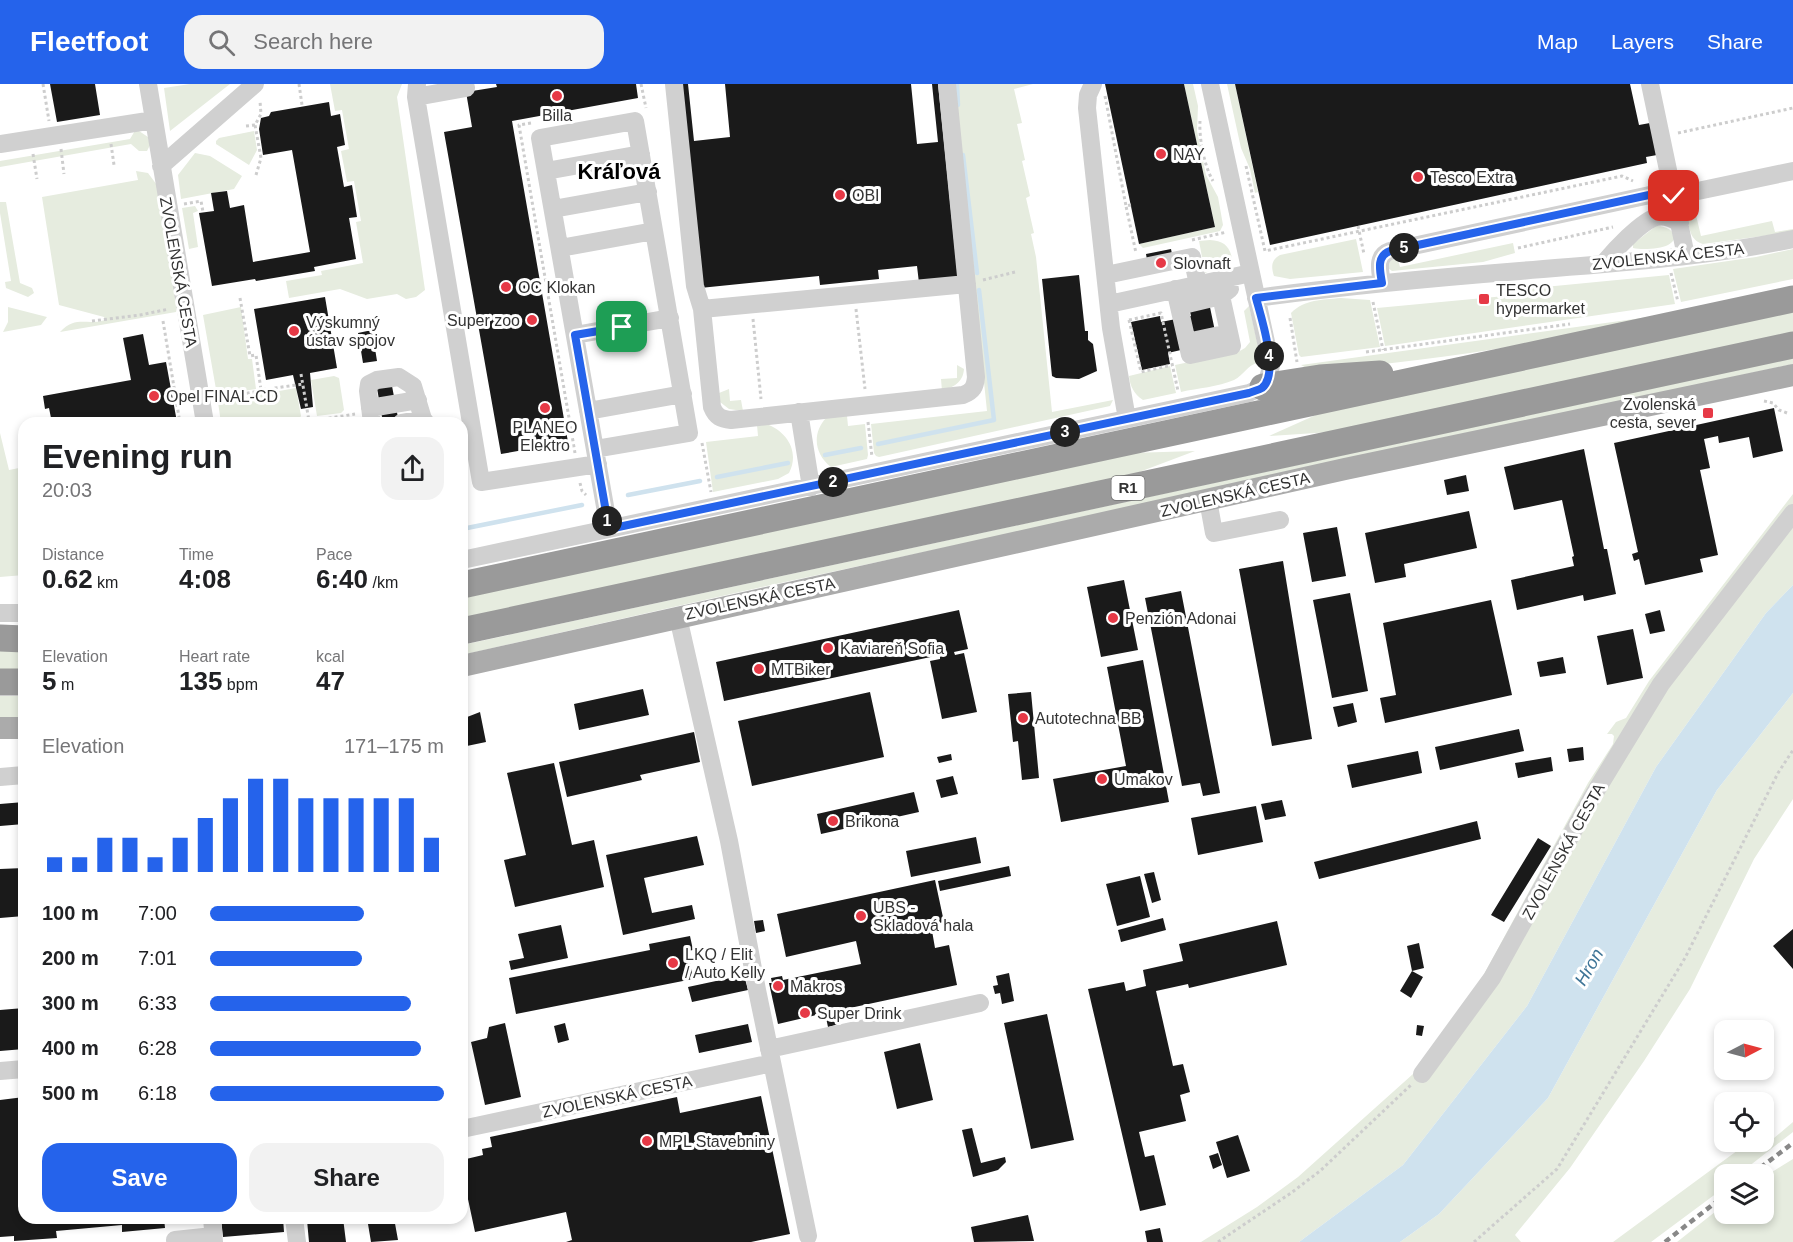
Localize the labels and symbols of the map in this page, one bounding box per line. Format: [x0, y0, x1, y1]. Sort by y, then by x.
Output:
marker: Billa [550, 89, 564, 103]
place label: Billa [542, 107, 572, 124]
place label: NAY [1173, 146, 1205, 163]
marker: NAY [1154, 147, 1168, 161]
district label: Kráľová [577, 159, 661, 184]
place label: Tesco Extra [1430, 169, 1514, 186]
marker: Tesco Extra [1411, 170, 1425, 184]
pin [1648, 170, 1699, 221]
place label: OBI [852, 187, 880, 204]
marker: OBI [833, 188, 847, 202]
street label: ZVOLENSKÁ CESTA [157, 195, 201, 349]
pin: 5 [1389, 233, 1419, 263]
street label: ZVOLENSKÁ CESTA [1591, 239, 1745, 273]
place label: Slovnaft [1173, 255, 1231, 272]
marker: Slovnaft [1154, 256, 1168, 270]
place label: OC Klokan [518, 279, 595, 296]
marker: OC Klokan [499, 280, 513, 294]
place label: TESCO hypermarket [1496, 282, 1585, 317]
marker: TESCO hypermarket [1477, 292, 1491, 306]
pin [596, 301, 647, 352]
place label: Super zoo [447, 312, 520, 329]
marker: Super zoo [525, 313, 539, 327]
place label: Výskumný ústav spojov [306, 314, 395, 349]
marker: Výskumný ústav spojov [287, 324, 301, 338]
pin: 4 [1254, 341, 1284, 371]
place label: Opel FINAL-CD [166, 388, 278, 405]
marker: Opel FINAL-CD [147, 389, 161, 403]
place label: Zvolenská cesta, sever [1610, 396, 1697, 431]
marker: PLANEO Elektro [538, 401, 552, 415]
marker: Zvolenská cesta, sever [1701, 406, 1715, 420]
pin: 3 [1050, 417, 1080, 447]
place label: PLANEO Elektro [513, 419, 577, 454]
pin: 2 [818, 467, 848, 497]
street label: ZVOLENSKÁ CESTA [1159, 468, 1312, 520]
road number: R1 [1112, 476, 1144, 500]
pin: 1 [592, 506, 622, 536]
street label: ZVOLENSKÁ CESTA [683, 573, 837, 623]
place label: Penzión Adonai [1125, 610, 1236, 627]
marker: Penzión Adonai [1106, 611, 1120, 625]
place label: Kaviareň Sofia [840, 640, 944, 657]
marker: Kaviareň Sofia [821, 641, 835, 655]
place label: MTBiker [771, 661, 831, 678]
marker: MTBiker [752, 662, 766, 676]
place label: Autotechna BB [1035, 710, 1142, 727]
marker: Autotechna BB [1016, 711, 1030, 725]
place label: Umakov [1114, 771, 1173, 788]
marker: Umakov [1095, 772, 1109, 786]
street label: ZVOLENSKÁ CESTA [1518, 780, 1608, 922]
place label: Brikona [845, 813, 899, 830]
marker: Brikona [826, 814, 840, 828]
place label: UBS - Skladová hala [873, 899, 974, 934]
marker: UBS - Skladová hala [854, 909, 868, 923]
water label: Hron [1571, 945, 1607, 989]
place label: LKQ / Elit / Auto Kelly [685, 946, 765, 981]
marker: LKQ / Elit / Auto Kelly [666, 956, 680, 970]
place label: Makros [790, 978, 842, 995]
marker: Makros [771, 979, 785, 993]
place label: Super Drink [817, 1005, 902, 1022]
marker: Super Drink [798, 1006, 812, 1020]
north arrow [1714, 1020, 1774, 1080]
street label: ZVOLENSKÁ CESTA [540, 1071, 694, 1121]
place label: MPL Stavebniny [659, 1133, 775, 1150]
marker: MPL Stavebniny [640, 1134, 654, 1148]

